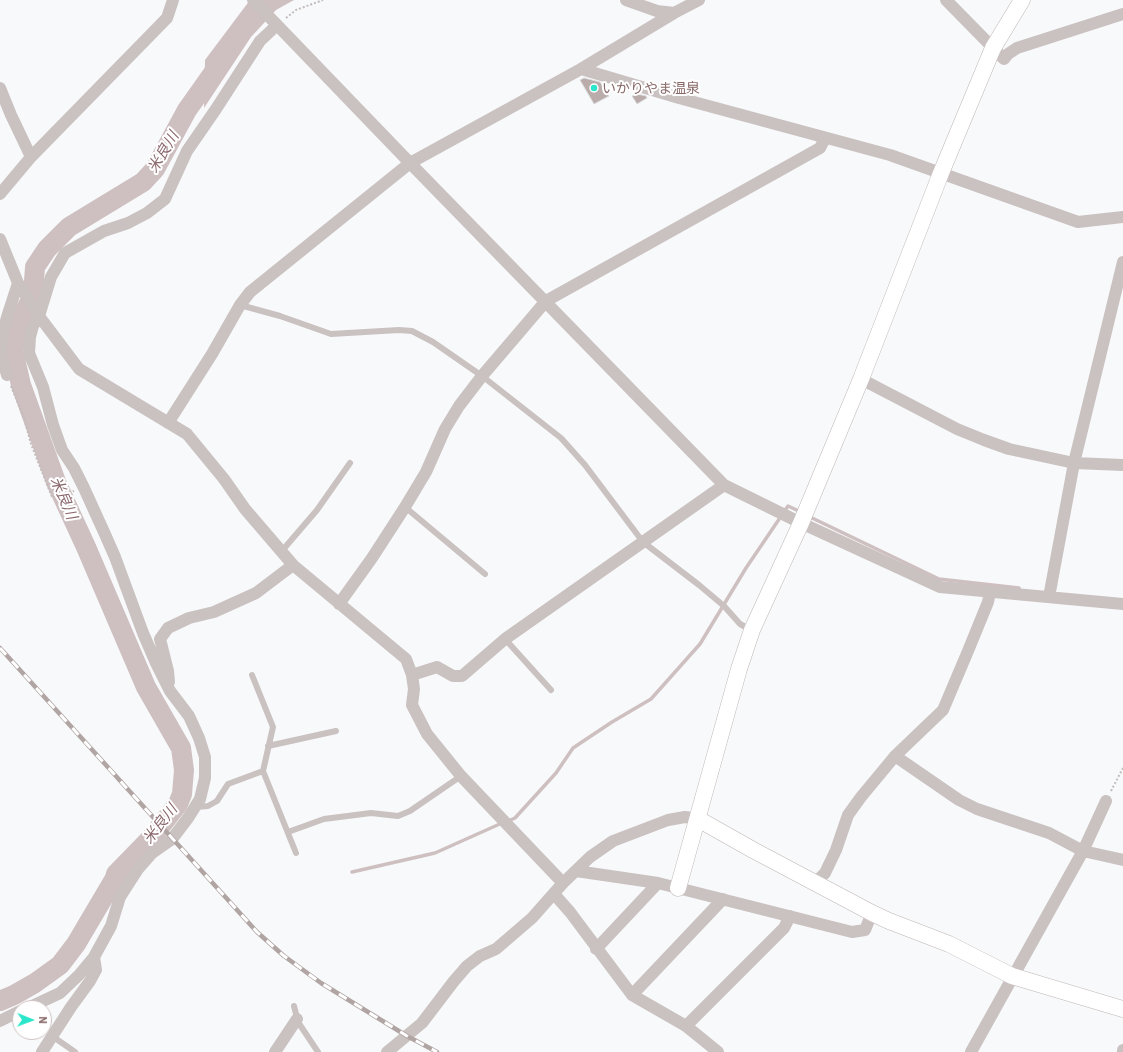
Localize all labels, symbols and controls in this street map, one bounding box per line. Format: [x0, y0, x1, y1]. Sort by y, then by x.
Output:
place label: いかりやま温泉 [602, 80, 700, 96]
marker: いかりやま温泉 [589, 83, 599, 93]
water label: 米良川 [144, 128, 182, 176]
water label: 米良川 [47, 474, 81, 522]
water label: 米良川 [139, 801, 181, 847]
north arrow [12, 1000, 52, 1040]
text: N [37, 1016, 50, 1024]

